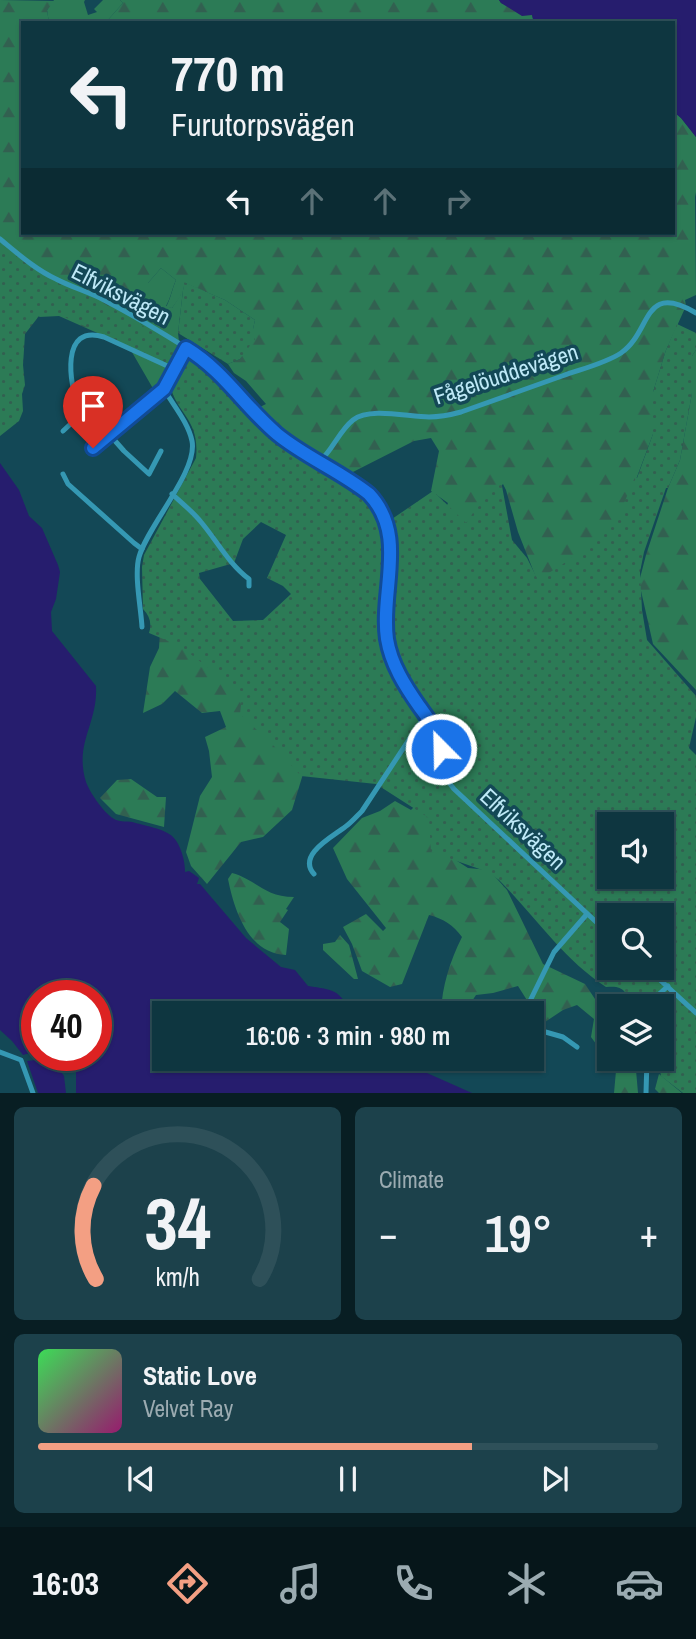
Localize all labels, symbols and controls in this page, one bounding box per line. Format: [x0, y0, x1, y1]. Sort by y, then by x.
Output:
text: 770 m [171, 40, 285, 106]
icon: left [56, 49, 147, 140]
text: Furutorpsvägen [171, 103, 355, 146]
icon: left [220, 182, 258, 220]
icon: ahead [293, 182, 331, 220]
icon: ahead [366, 182, 404, 220]
icon: right [439, 182, 477, 220]
street label: Elfviksvägen [67, 255, 176, 332]
street label: Fågelöuddevägen [430, 336, 582, 411]
pin [63, 376, 123, 448]
icon: arrive [74, 387, 112, 425]
position arrow [404, 712, 478, 786]
street label: Elfviksvägen [474, 781, 573, 876]
map controls [597, 812, 674, 1071]
button: sound [597, 812, 674, 889]
button: search [597, 903, 674, 980]
speed limit sign: 40 [21, 980, 112, 1071]
button: layers [597, 994, 674, 1071]
text: 16:06 · 3 min · 980 m [246, 1018, 450, 1053]
text: Climate [379, 1164, 444, 1195]
text: 34 [144, 1175, 211, 1273]
text: 19° [484, 1198, 553, 1268]
text: − [379, 1208, 397, 1259]
text: + [640, 1208, 658, 1259]
text: km/h [155, 1260, 200, 1294]
text: Static Love [143, 1358, 257, 1393]
text: Velvet Ray [143, 1393, 233, 1424]
icon: previous [122, 1460, 160, 1498]
icon: pause [329, 1460, 367, 1498]
icon: next [536, 1460, 574, 1498]
icon: directions [163, 1559, 212, 1608]
icon: music [276, 1559, 325, 1608]
icon: phone [389, 1559, 438, 1608]
icon: climate [502, 1559, 551, 1608]
icon: car [615, 1559, 664, 1608]
text: 16:03 [32, 1562, 99, 1605]

